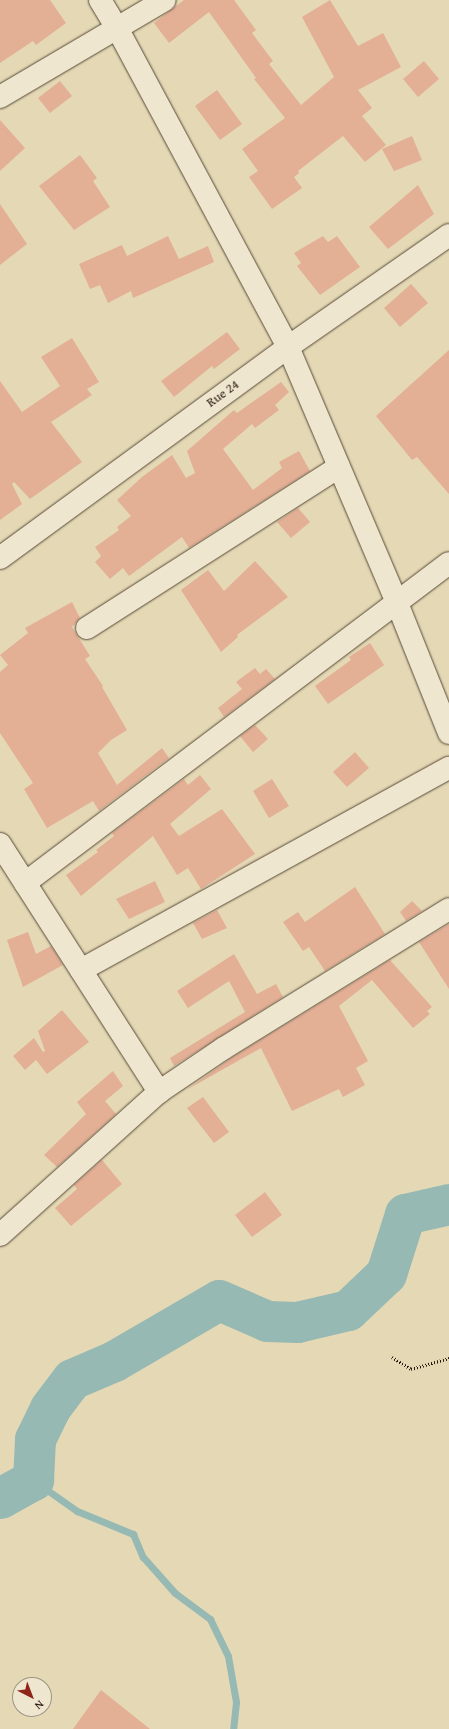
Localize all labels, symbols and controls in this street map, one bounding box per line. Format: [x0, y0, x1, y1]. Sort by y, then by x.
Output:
street label: Rue 24 [204, 377, 242, 411]
north arrow [12, 1677, 52, 1717]
text: N [31, 1697, 47, 1714]

